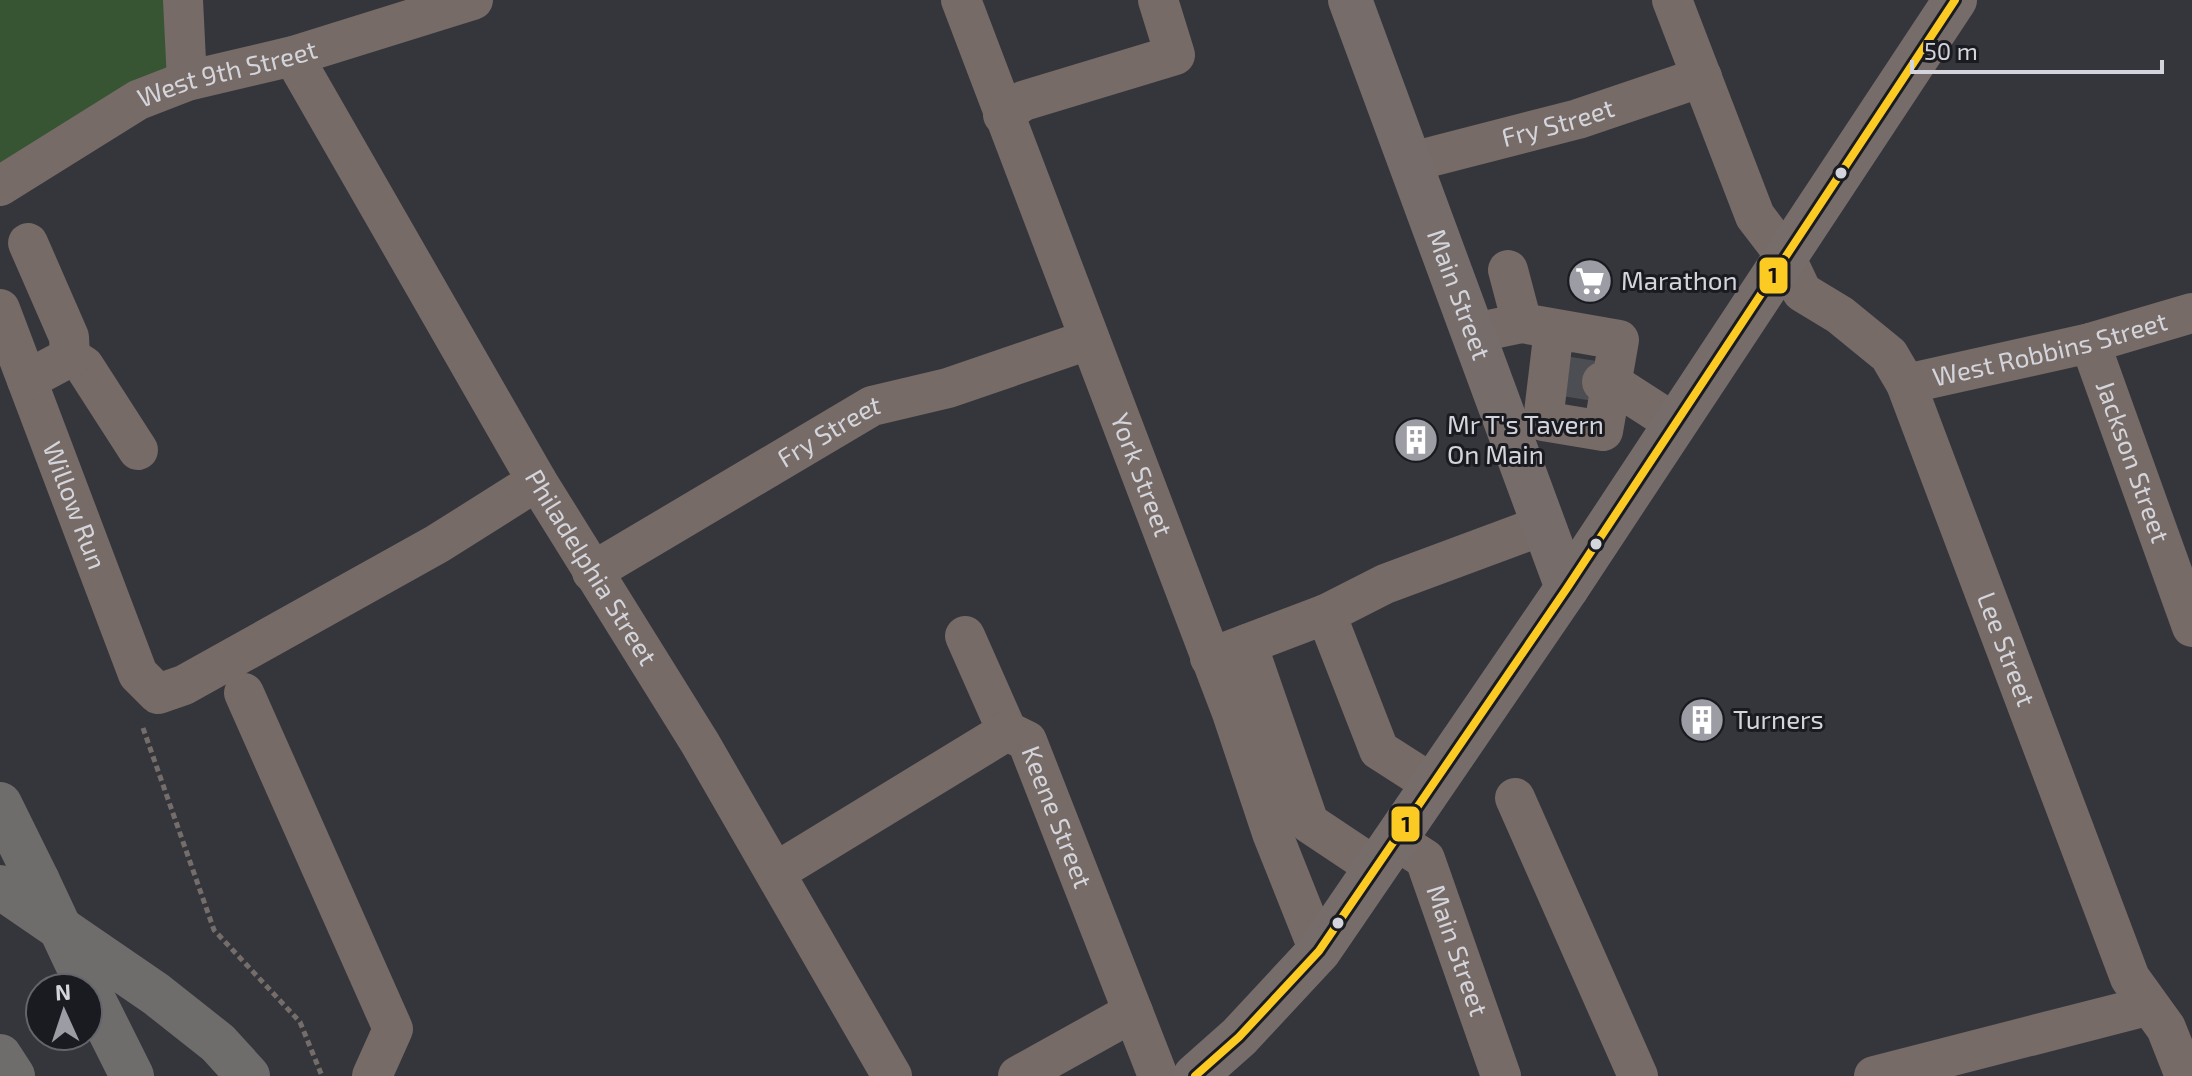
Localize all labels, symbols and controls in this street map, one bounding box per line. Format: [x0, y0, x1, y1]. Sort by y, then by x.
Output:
scale bar [1912, 24, 2162, 74]
street label: West 9th Street [133, 32, 321, 113]
text: 50 m [1924, 36, 1978, 65]
street label: Fry Street [1498, 91, 1618, 152]
unlabelled marker [1833, 165, 1849, 181]
street label: Main Street [1422, 225, 1498, 364]
line badge: 1 [1758, 256, 1789, 295]
supermarket icon: Marathon [1566, 257, 1614, 305]
text: 1 [1768, 261, 1778, 287]
place label: Marathon [1621, 264, 1738, 295]
street label: West Robbins Street [1929, 304, 2170, 392]
street label: Jackson Street [2091, 376, 2177, 547]
street label: Fry Street [771, 388, 883, 473]
street label: York Street [1105, 408, 1180, 540]
place label: Mr T's Tavern On Main [1447, 408, 1604, 469]
building icon: Mr T's Tavern On Main [1392, 416, 1440, 464]
street label: Willow Run [37, 437, 114, 573]
street label: Philadelphia Street [520, 464, 665, 670]
unlabelled marker [1588, 536, 1604, 552]
street label: Lee Street [1972, 587, 2043, 710]
building icon: Turners [1678, 696, 1726, 744]
place label: Turners [1733, 703, 1824, 734]
street label: Keene Street [1016, 741, 1100, 892]
line badge: 1 [1390, 805, 1421, 843]
text: 1 [1401, 810, 1411, 836]
street label: Main Street [1421, 880, 1496, 1020]
unlabelled marker [1330, 915, 1346, 931]
north arrow [24, 972, 104, 1052]
text: N [54, 978, 72, 1004]

